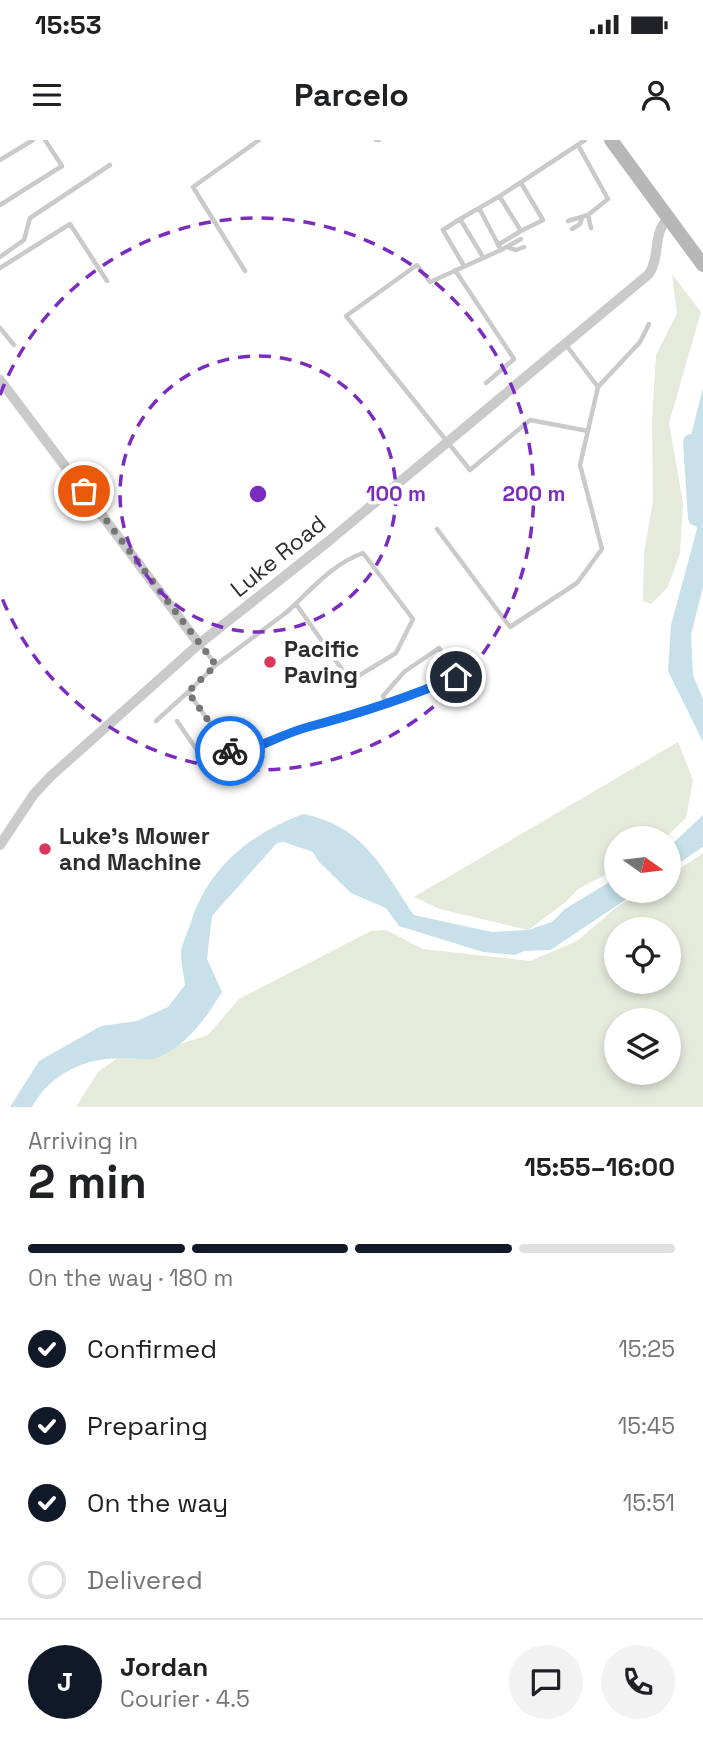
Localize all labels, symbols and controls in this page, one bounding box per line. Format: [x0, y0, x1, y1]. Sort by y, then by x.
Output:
text: 15:53 [35, 8, 102, 42]
text: Parcelo [294, 75, 409, 115]
icon: menu [28, 76, 66, 114]
icon: person [637, 76, 675, 114]
pin [54, 461, 114, 521]
icon: bag [65, 472, 103, 510]
text: 100 m [366, 480, 426, 507]
text: 200 m [503, 480, 565, 507]
centre of rings [246, 482, 270, 506]
street label: Luke Road [224, 508, 332, 604]
place label: Pacific Paving [284, 634, 359, 690]
pin [426, 647, 486, 707]
marker: Pacific Paving [262, 654, 278, 670]
icon: home [437, 658, 475, 696]
courier [195, 716, 265, 786]
icon: bike [211, 732, 249, 770]
place label: Luke's Mower and Machine [59, 821, 210, 877]
north arrow [604, 826, 681, 903]
map controls [604, 826, 681, 1085]
marker: Luke's Mower and Machine [37, 841, 53, 857]
button: locate [604, 917, 681, 994]
button: layers [604, 1008, 681, 1085]
text: Arriving in [28, 1126, 138, 1156]
text: 15:55–16:00 [524, 1150, 675, 1184]
text: 2 min [28, 1153, 147, 1211]
text: On the way · 180 m [28, 1263, 233, 1293]
icon: check [28, 1330, 66, 1368]
text: Confirmed [87, 1332, 217, 1366]
text: 15:25 [618, 1334, 675, 1364]
icon: check [28, 1407, 66, 1445]
text: Preparing [87, 1409, 208, 1443]
text: 15:45 [618, 1411, 675, 1441]
icon: check [28, 1484, 66, 1522]
text: On the way [87, 1486, 228, 1520]
text: 15:51 [623, 1488, 675, 1518]
text: Delivered [87, 1563, 203, 1597]
button: chat [509, 1645, 583, 1719]
button: phone [601, 1645, 675, 1719]
text: Jordan [120, 1650, 208, 1684]
text: J [57, 1665, 73, 1699]
text: Courier · 4.5 [120, 1684, 250, 1714]

